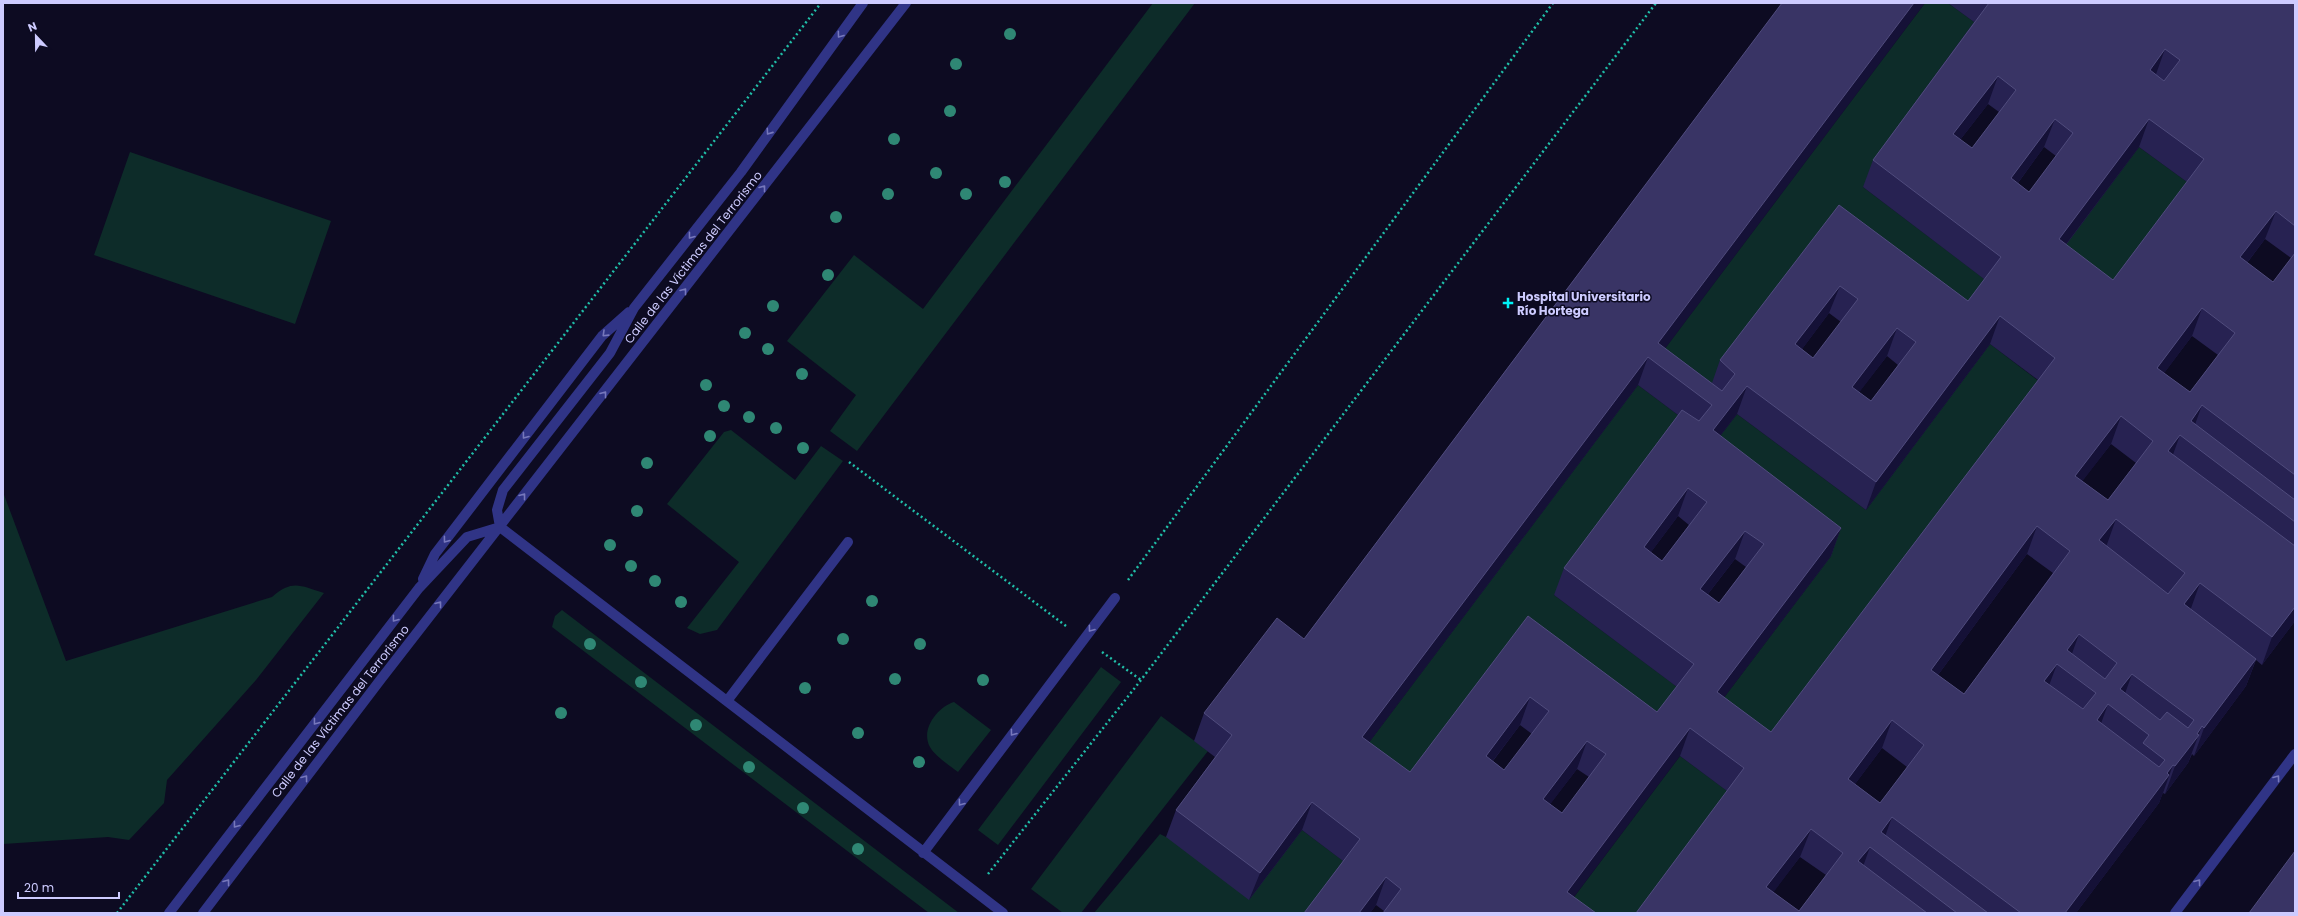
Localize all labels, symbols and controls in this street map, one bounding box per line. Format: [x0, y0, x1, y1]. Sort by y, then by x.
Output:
north arrow [16, 16, 56, 56]
text: N [25, 18, 39, 36]
one-way arrow [838, 30, 845, 37]
one-way arrow [767, 128, 774, 135]
street label: Calle de las Víctimas del Terrorismo [620, 167, 766, 347]
one-way arrow [759, 186, 766, 193]
one-way arrow [688, 231, 695, 238]
place label: Hospital Universitario Río Hortega [1517, 288, 1651, 319]
one-way arrow [679, 289, 686, 296]
marker: Hospital Universitario Río Hortega [1502, 297, 1514, 309]
one-way arrow [602, 329, 610, 337]
one-way arrow [599, 391, 606, 398]
one-way arrow [523, 432, 530, 439]
one-way arrow [518, 493, 525, 500]
one-way arrow [444, 535, 451, 542]
one-way arrow [435, 602, 442, 609]
one-way arrow [393, 615, 400, 622]
street label: Calle de las Víctimas del Terrorismo [267, 621, 413, 801]
one-way arrow [1089, 625, 1096, 632]
one-way arrow [313, 717, 320, 724]
one-way arrow [1011, 729, 1018, 736]
one-way arrow [301, 776, 308, 783]
one-way arrow [2272, 776, 2279, 783]
one-way arrow [958, 799, 965, 806]
one-way arrow [234, 820, 241, 827]
scale bar [18, 874, 119, 900]
text: 20 m [24, 879, 54, 896]
one-way arrow [222, 879, 229, 886]
one-way arrow [2194, 879, 2201, 886]

